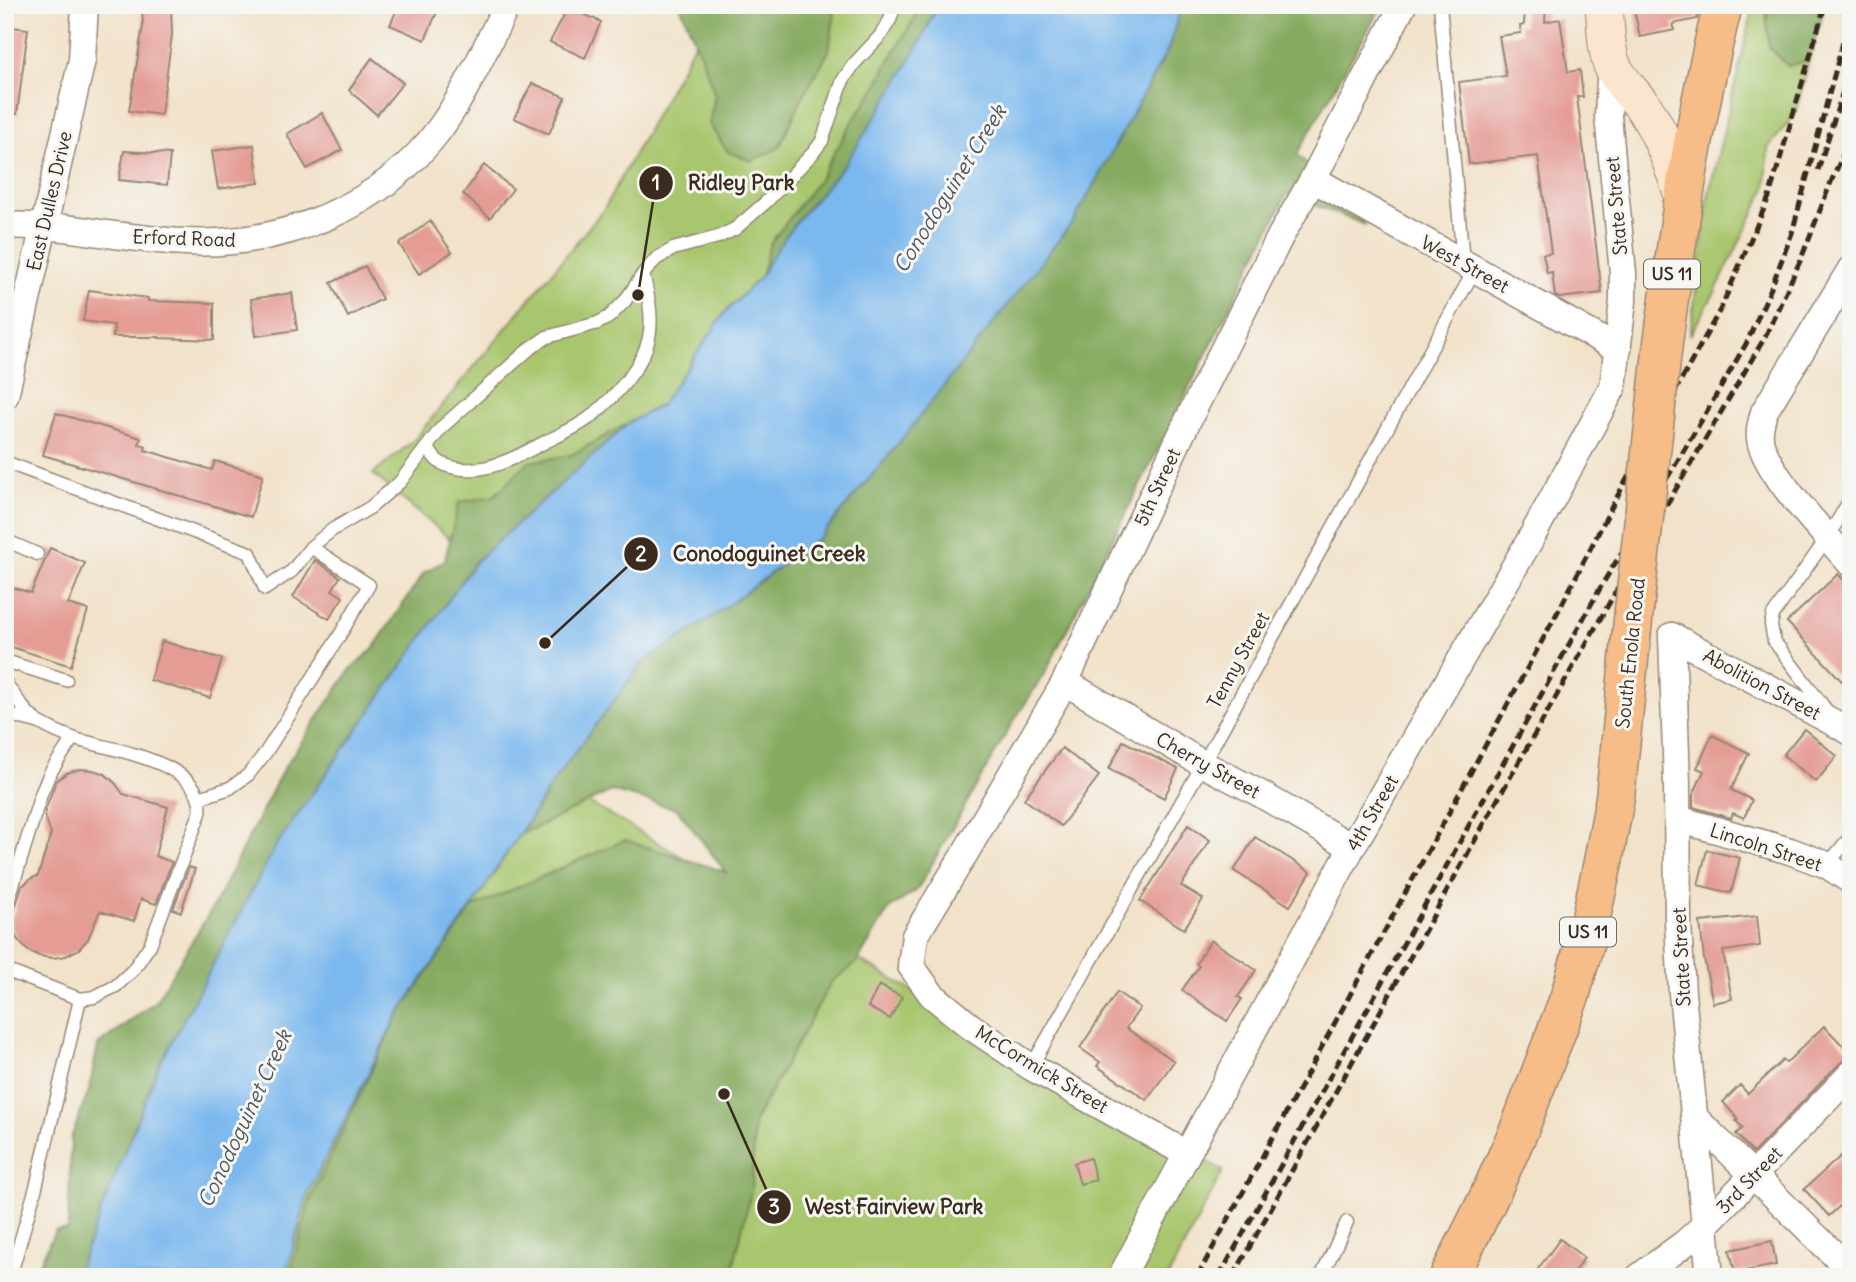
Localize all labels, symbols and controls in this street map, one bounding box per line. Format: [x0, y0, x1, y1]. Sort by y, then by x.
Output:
water label: Conodoguinet Creek [887, 99, 1013, 278]
street label: East Dulles Drive [21, 129, 77, 273]
street label: State Street [1600, 156, 1632, 256]
callout: Ridley Park [638, 162, 808, 204]
text: 1 [652, 169, 660, 196]
text: Ridley Park [688, 169, 795, 196]
street label: Erford Road [132, 224, 236, 252]
street label: West Street [1417, 230, 1513, 298]
road number: US 11 [1644, 260, 1700, 288]
street label: 5th Street [1128, 444, 1186, 530]
callout: Conodoguinet Creek [624, 533, 879, 575]
text: 2 [635, 540, 647, 567]
text: Conodoguinet Creek [673, 540, 866, 567]
street label: South Enola Road [1610, 577, 1650, 729]
street label: Tenny Street [1202, 607, 1274, 713]
street label: Abolition Street [1699, 643, 1825, 725]
street label: Cherry Street [1152, 727, 1264, 803]
street label: 4th Street [1341, 771, 1403, 855]
street label: Lincoln Street [1707, 818, 1825, 876]
street label: State Street [1666, 907, 1696, 1007]
road number: US 11 [1560, 917, 1616, 946]
street label: McCormick Street [971, 1020, 1113, 1118]
water label: Conodoguinet Creek [192, 1025, 298, 1212]
street label: 3rd Street [1711, 1141, 1787, 1219]
callout: West Fairview Park [756, 1186, 998, 1228]
text: 3 [768, 1193, 780, 1220]
text: West Fairview Park [805, 1193, 984, 1220]

